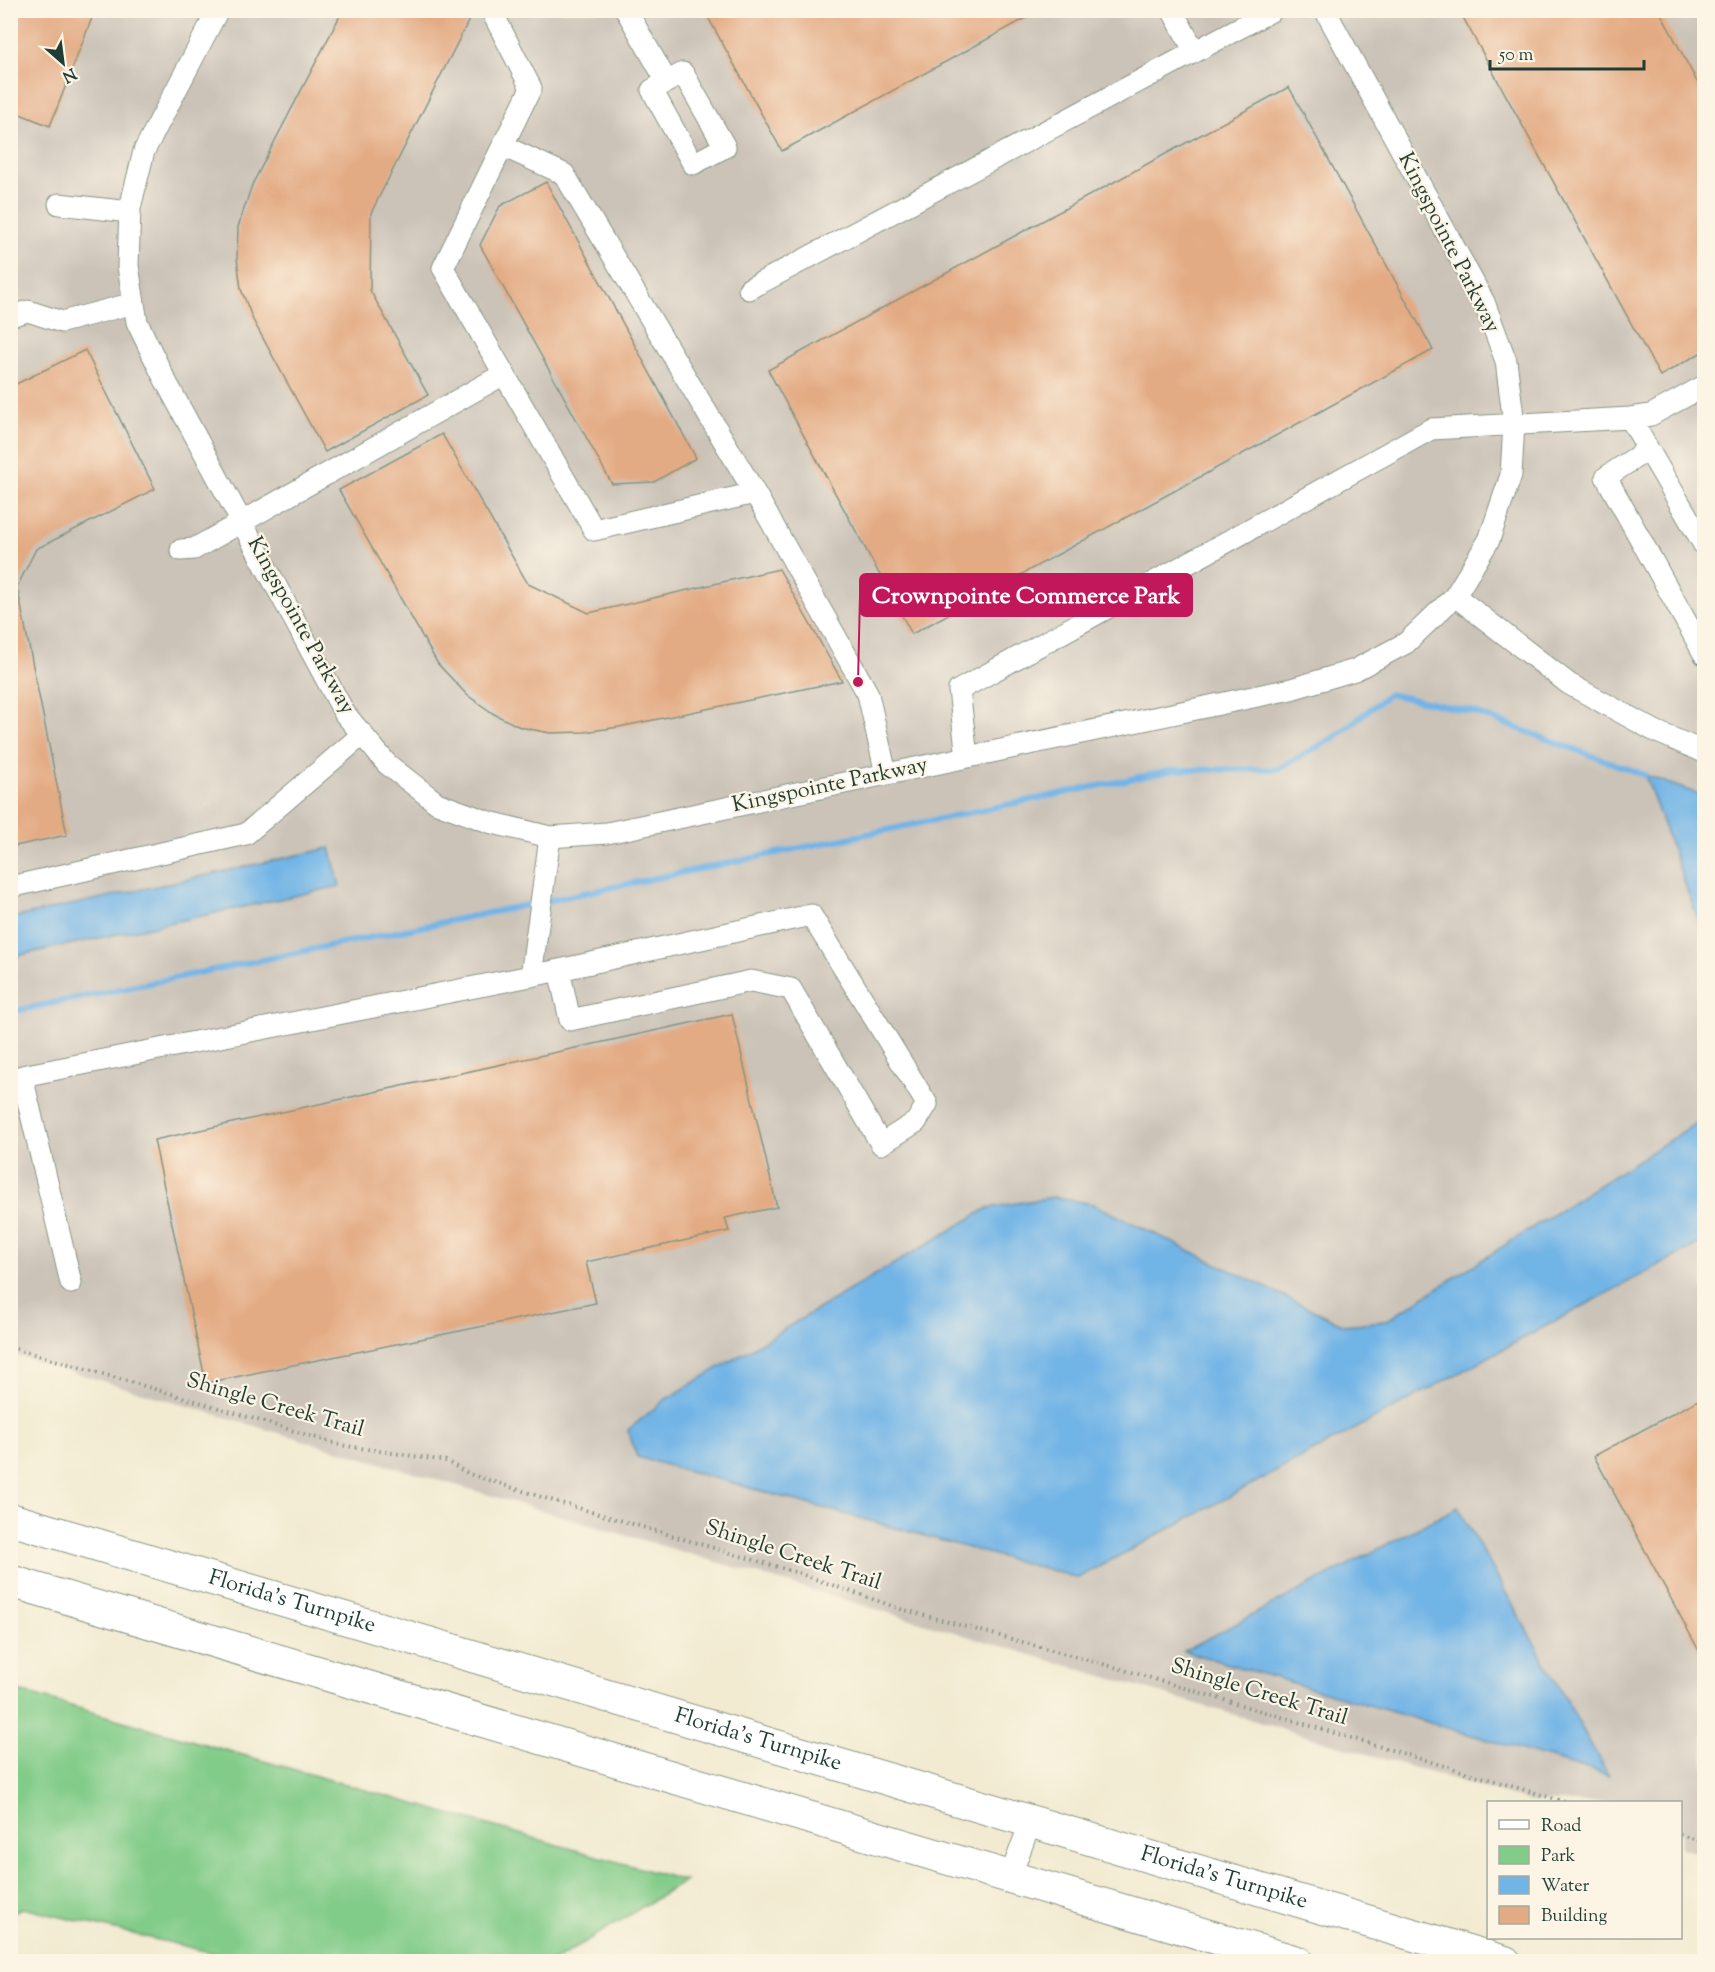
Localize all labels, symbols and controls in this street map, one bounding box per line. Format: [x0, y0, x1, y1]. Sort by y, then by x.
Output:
north arrow [33, 33, 93, 93]
scale bar [1490, 33, 1644, 71]
text: 50 m [1498, 43, 1534, 69]
text: N [58, 61, 80, 87]
street label: Kingspointe Parkway [1389, 147, 1507, 339]
street label: Kingspointe Parkway [238, 531, 362, 721]
callout: Crownpointe Commerce Park [860, 574, 1192, 616]
text: Crownpointe Commerce Park [872, 580, 1181, 614]
street label: Kingspointe Parkway [729, 750, 931, 822]
street label: Shingle Creek Trail [182, 1365, 368, 1447]
street label: Shingle Creek Trail [701, 1512, 885, 1600]
street label: Florida's Turnpike [204, 1563, 379, 1642]
street label: Shingle Creek Trail [1166, 1651, 1352, 1735]
street label: Florida's Turnpike [670, 1701, 845, 1781]
legend [1487, 1801, 1682, 1939]
text: Road [1541, 1814, 1581, 1840]
street label: Florida's Turnpike [1136, 1839, 1311, 1919]
text: Park [1541, 1844, 1576, 1870]
text: Water [1541, 1874, 1590, 1900]
text: Building [1541, 1904, 1607, 1930]

